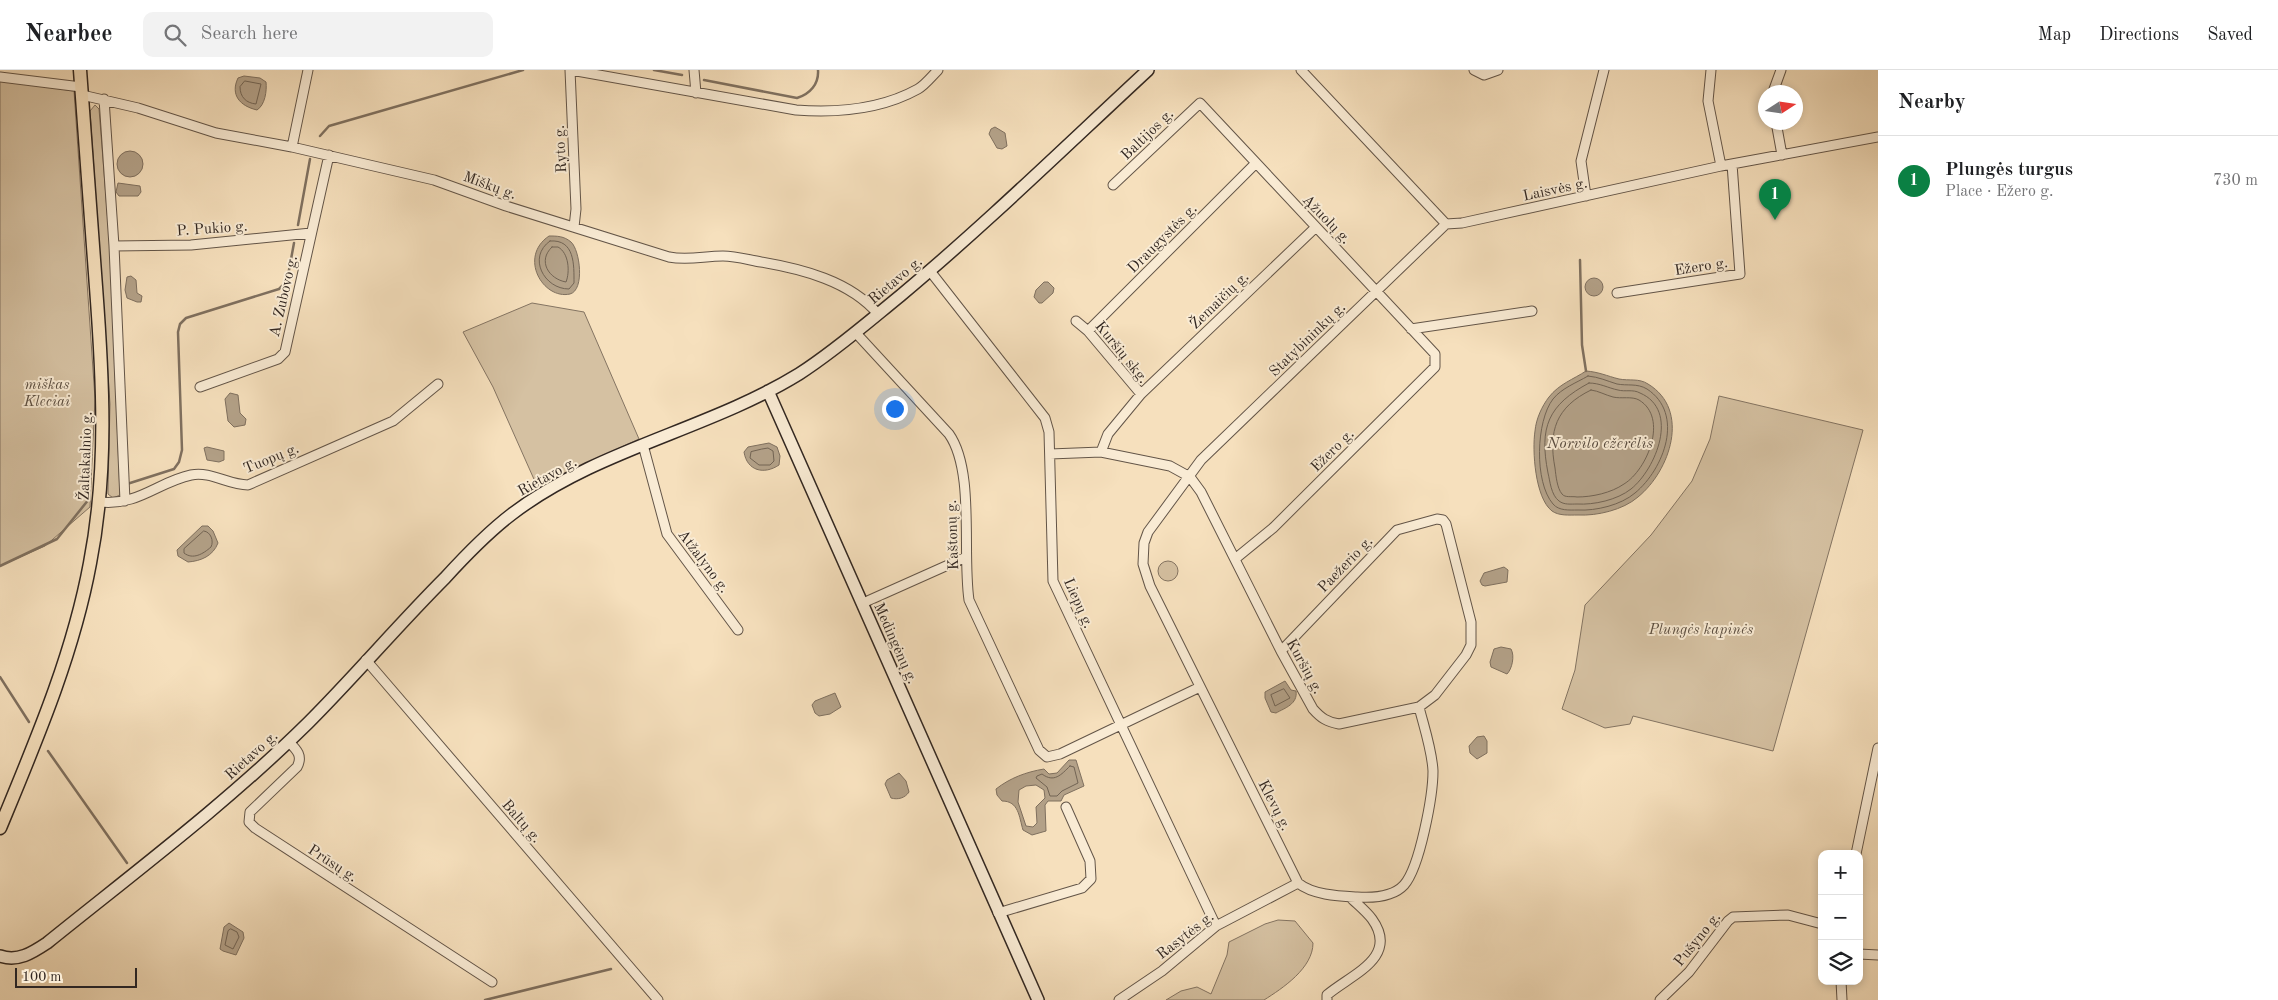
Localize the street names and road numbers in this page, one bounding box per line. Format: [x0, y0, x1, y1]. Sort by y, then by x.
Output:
street label: Baltijos g. [1119, 107, 1177, 164]
street label: Ryto g. [553, 125, 570, 173]
street label: Miškų g. [461, 170, 518, 203]
street label: Laisvės g. [1522, 176, 1589, 205]
street label: Ąžuolų g. [1299, 193, 1353, 248]
street label: Draugystės g. [1126, 202, 1201, 277]
street label: P. Pukio g. [176, 220, 248, 239]
street label: A. Zubovo g. [268, 254, 301, 339]
street label: Rietavo g. [866, 254, 926, 308]
street label: Ežero g. [1673, 256, 1729, 279]
street label: Žemaičių g. [1186, 267, 1252, 333]
street label: Statybininkų g. [1267, 300, 1349, 380]
street label: Kuršių skg. [1091, 319, 1150, 387]
street label: Žaltakalnio g. [74, 411, 96, 501]
street label: Ežero g. [1309, 427, 1357, 475]
street label: Tuopų g. [242, 441, 301, 477]
street label: Rietavo g. [516, 455, 580, 500]
street label: Kaštonų g. [945, 499, 962, 570]
street label: Atžalyno g. [674, 528, 731, 596]
street label: Paežerio g. [1316, 534, 1376, 596]
street label: Liepų g. [1060, 576, 1095, 631]
street label: Medingėnų g. [870, 601, 919, 686]
street label: Kuršių g. [1282, 637, 1325, 697]
street label: Rietavo g. [223, 729, 281, 783]
street label: Klevų g. [1255, 778, 1293, 833]
street label: Baltų g. [498, 798, 543, 846]
street label: Prūsų g. [305, 843, 359, 886]
street label: Rasytės g. [1155, 909, 1217, 963]
street label: Pušyno g. [1672, 910, 1724, 970]

